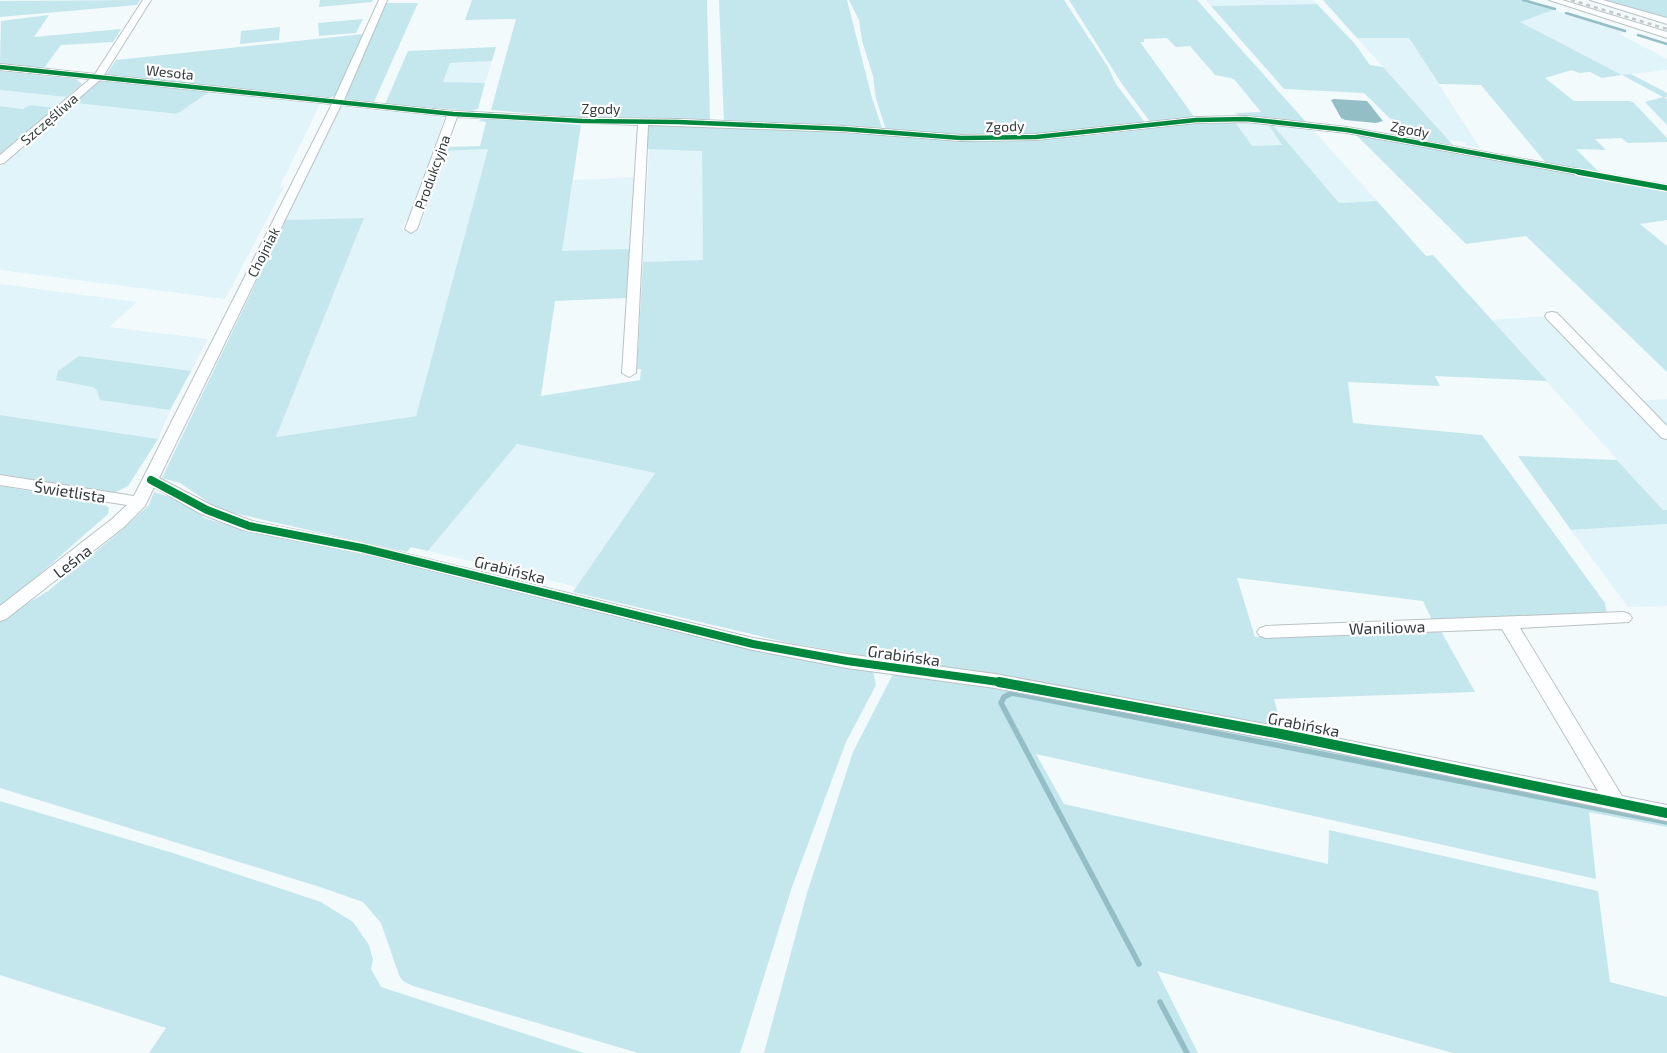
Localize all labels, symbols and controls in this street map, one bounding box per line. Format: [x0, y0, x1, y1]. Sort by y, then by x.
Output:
street label: Wesoła [145, 61, 195, 83]
street label: Szczęśliwa [17, 89, 81, 149]
street label: Zgody [581, 100, 621, 117]
street label: Zgody [985, 117, 1025, 135]
street label: Zgody [1389, 117, 1431, 141]
street label: Produkcyjna [411, 132, 453, 212]
street label: Chojniak [243, 224, 283, 280]
street label: Świetlista [33, 476, 107, 506]
street label: Leśna [49, 540, 95, 582]
street label: Grabińska [472, 551, 548, 587]
street label: Waniliowa [1348, 616, 1426, 638]
street label: Grabińska [867, 641, 941, 669]
street label: Grabińska [1267, 708, 1341, 740]

